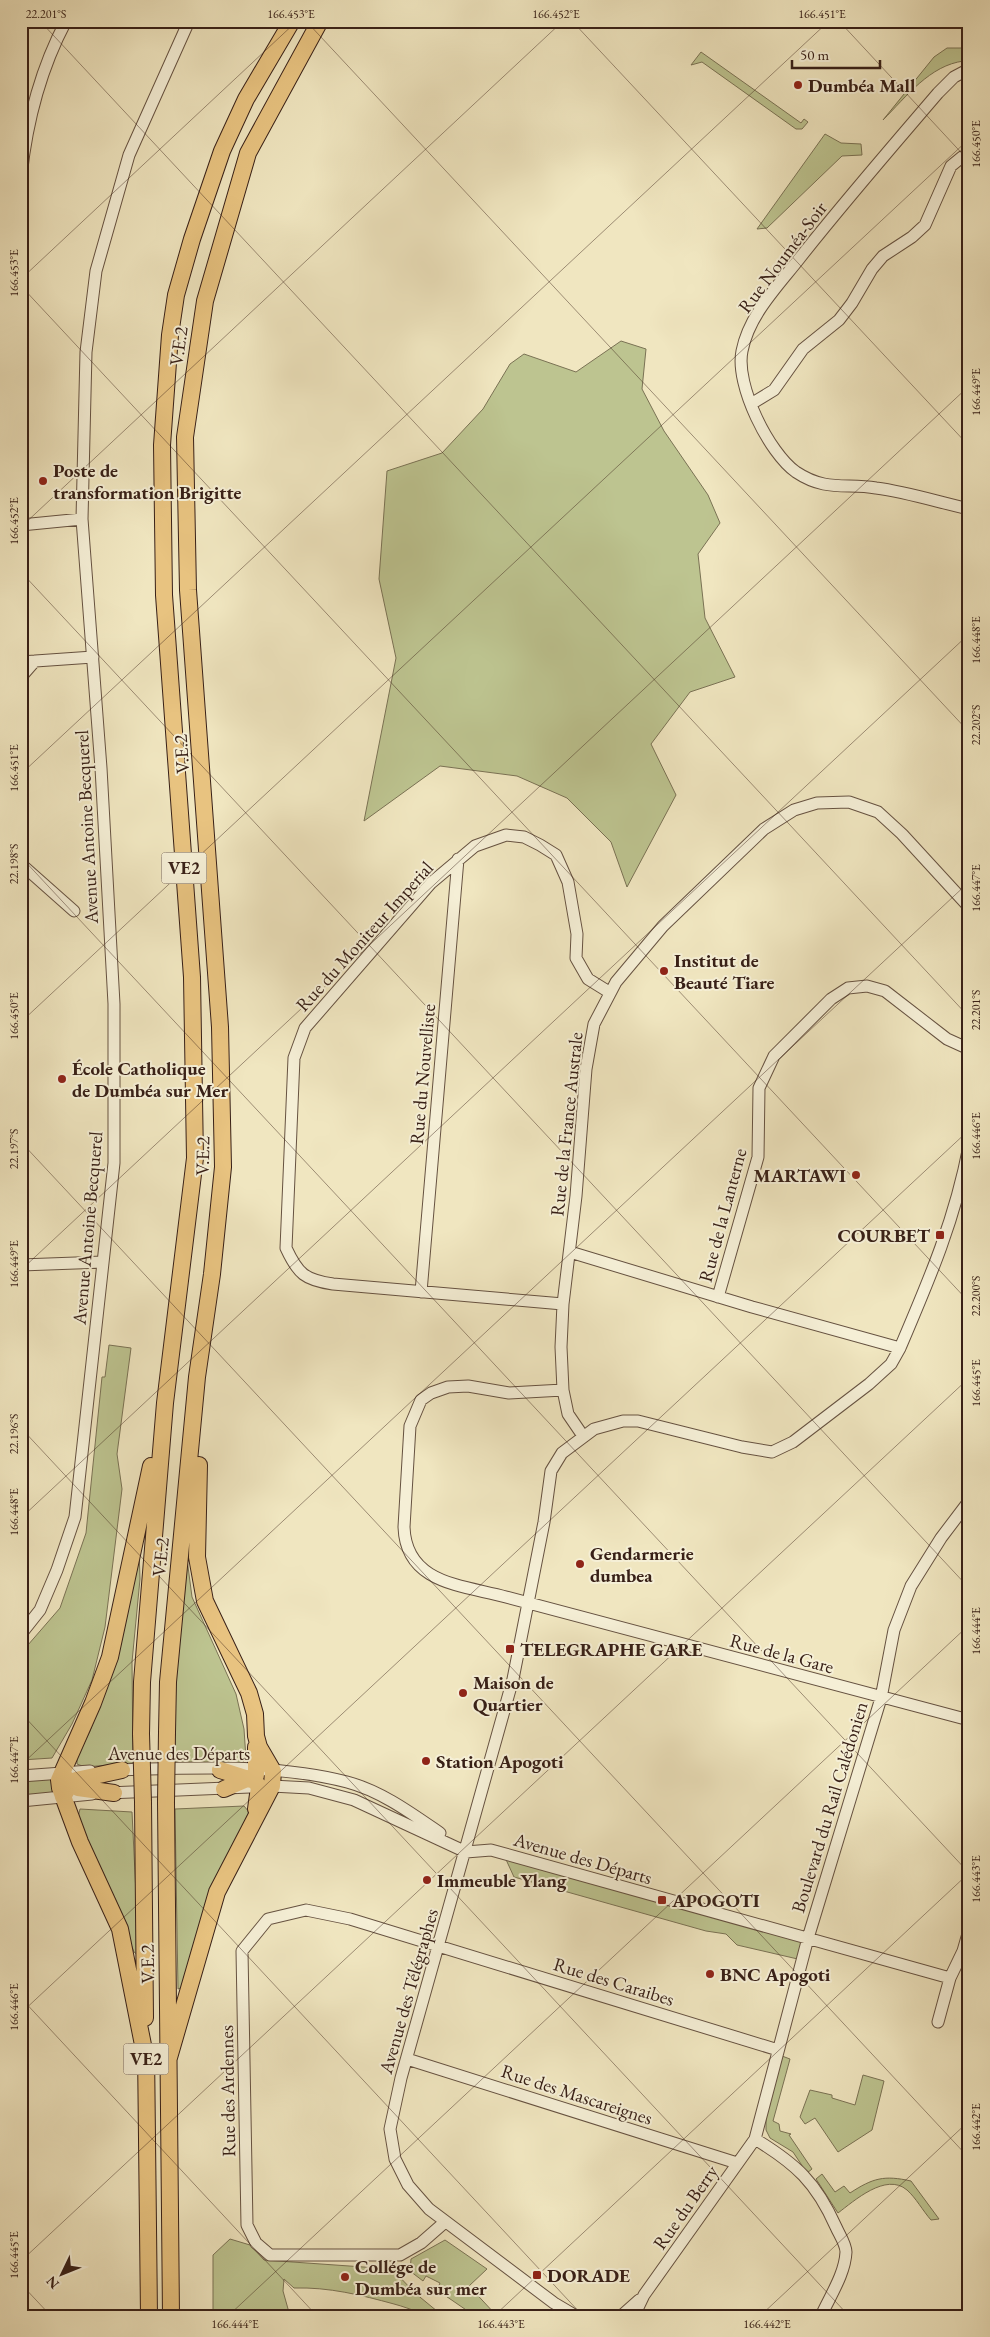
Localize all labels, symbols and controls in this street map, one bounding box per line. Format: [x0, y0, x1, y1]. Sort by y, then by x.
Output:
text: 22.201°S [26, 6, 67, 22]
text: 166.453°E [267, 6, 315, 22]
text: 166.452°E [532, 6, 580, 22]
text: 166.451°E [798, 6, 846, 22]
scale bar [792, 38, 880, 70]
text: 50 m [800, 45, 829, 64]
place label: Dumbéa Mall [808, 73, 916, 98]
marker: Dumbéa Mall [792, 79, 804, 91]
text: 166.450°E [968, 120, 984, 168]
street label: Rue Nouméa-Soir [732, 196, 833, 318]
text: 166.453°E [6, 249, 22, 297]
street label: V.E.2 [163, 325, 194, 367]
text: 166.449°E [968, 368, 984, 416]
place label: Poste de transformation Brigitte [53, 458, 242, 505]
marker: Poste de transformation Brigitte [37, 475, 49, 487]
text: 166.452°E [6, 497, 22, 545]
text: 166.448°E [968, 616, 984, 664]
text: 22.202°S [968, 704, 984, 745]
street label: Avenue Antoine Becquerel [69, 729, 104, 926]
street label: V.E.2 [168, 733, 195, 775]
text: 166.451°E [6, 744, 22, 792]
text: 22.198°S [6, 843, 22, 884]
road number: VE2 [162, 852, 206, 884]
street label: Rue du Moniteur Imperial [290, 855, 439, 1017]
text: 166.447°E [968, 864, 984, 912]
place label: Institut de Beauté Tiare [674, 948, 775, 995]
marker: Institut de Beauté Tiare [658, 965, 670, 977]
text: 22.201°S [968, 989, 984, 1030]
text: 166.450°E [6, 992, 22, 1040]
street label: Rue du Nouvelliste [404, 1003, 441, 1145]
street label: Rue de la France Australe [544, 1031, 589, 1217]
place label: École Catholique de Dumbéa sur Mer [72, 1056, 228, 1103]
marker: École Catholique de Dumbéa sur Mer [56, 1073, 68, 1085]
text: 166.446°E [968, 1112, 984, 1160]
text: 22.197°S [6, 1128, 22, 1169]
street label: Avenue Antoine Becquerel [66, 1130, 108, 1327]
street label: V.E.2 [190, 1136, 215, 1176]
street label: Rue de la Lanterne [693, 1146, 752, 1285]
place label: MARTAWI [753, 1163, 846, 1188]
marker: MARTAWI [850, 1169, 862, 1181]
place label: COURBET [837, 1223, 931, 1248]
marker: COURBET [934, 1229, 946, 1241]
text: 166.449°E [6, 1240, 22, 1288]
text: 22.200°S [968, 1275, 984, 1316]
text: 166.445°E [968, 1359, 984, 1407]
text: 22.196°S [6, 1413, 22, 1454]
text: 166.448°E [6, 1488, 22, 1536]
street label: V.E.2 [146, 1536, 175, 1578]
place label: Gendarmerie dumbea [590, 1541, 694, 1588]
marker: Gendarmerie dumbea [574, 1558, 586, 1570]
text: 166.444°E [968, 1607, 984, 1655]
street label: Rue de la Gare [727, 1628, 837, 1679]
place label: TELEGRAPHE GARE [520, 1637, 703, 1662]
marker: TELEGRAPHE GARE [504, 1643, 516, 1655]
place label: Maison de Quartier [473, 1670, 554, 1717]
marker: Maison de Quartier [457, 1687, 469, 1699]
street label: Boulevard du Rail Calédonien [785, 1699, 874, 1916]
text: 166.447°E [6, 1736, 22, 1784]
street label: Avenue des Départs [107, 1741, 250, 1766]
place label: Station Apogoti [436, 1749, 564, 1774]
marker: Station Apogoti [420, 1755, 432, 1767]
street label: Avenue des Départs [510, 1827, 655, 1890]
text: 166.443°E [968, 1855, 984, 1903]
place label: Immeuble Ylang [437, 1868, 567, 1893]
marker: Immeuble Ylang [421, 1874, 433, 1886]
place label: APOGOTI [671, 1888, 760, 1913]
marker: APOGOTI [656, 1894, 668, 1906]
street label: Avenue des Télégraphes [373, 1906, 444, 2077]
street label: V.E.2 [135, 1944, 160, 1984]
street label: Rue des Caraibes [551, 1951, 677, 2012]
place label: BNC Apogoti [720, 1962, 831, 1987]
marker: BNC Apogoti [704, 1968, 716, 1980]
text: 166.446°E [6, 1983, 22, 2031]
street label: Rue des Ardennes [214, 2025, 241, 2157]
road number: VE2 [124, 2044, 168, 2074]
street label: Rue des Mascareignes [498, 2058, 656, 2131]
text: 166.442°E [968, 2103, 984, 2151]
street label: Rue du Berry [647, 2160, 724, 2255]
text: 166.445°E [6, 2231, 22, 2279]
north arrow [38, 2250, 88, 2300]
place label: Collége de Dumbéa sur mer [355, 2254, 487, 2301]
place label: DORADE [547, 2263, 630, 2288]
marker: DORADE [531, 2269, 543, 2281]
marker: Collége de Dumbéa sur mer [339, 2271, 351, 2283]
text: N [42, 2272, 63, 2293]
text: 166.444°E [211, 2316, 259, 2332]
text: 166.443°E [477, 2316, 525, 2332]
text: 166.442°E [743, 2316, 791, 2332]

